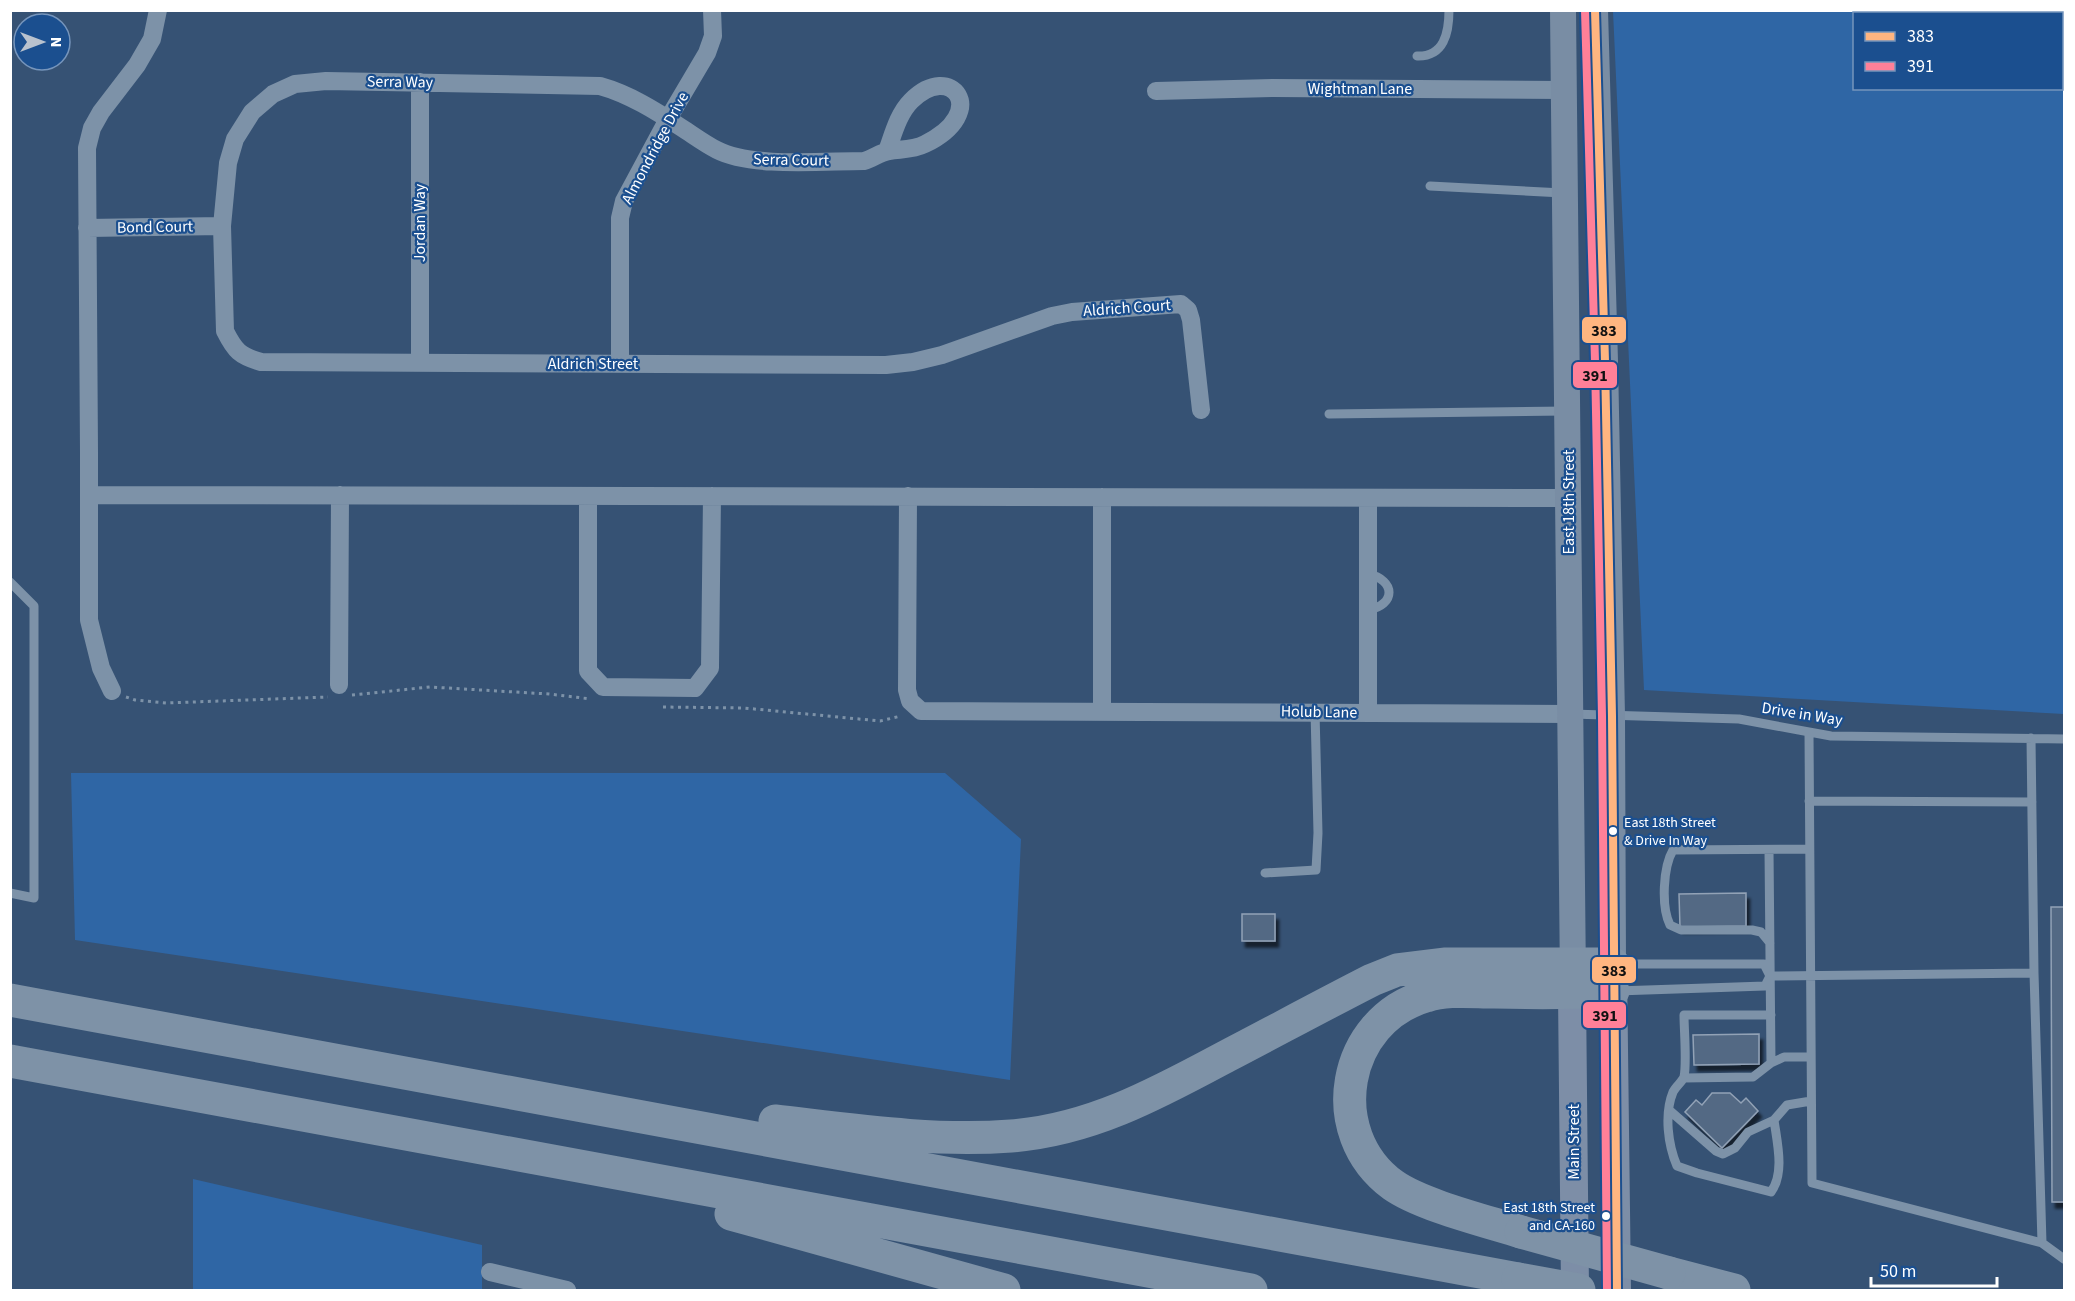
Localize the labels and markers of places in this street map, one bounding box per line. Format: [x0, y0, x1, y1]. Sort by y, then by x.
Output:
place label: East 18th Street & Drive In Way [1624, 813, 1716, 851]
marker: East 18th Street & Drive In Way [1607, 825, 1619, 837]
place label: East 18th Street and CA-160 [1503, 1198, 1595, 1236]
marker: East 18th Street and CA-160 [1600, 1210, 1612, 1222]

